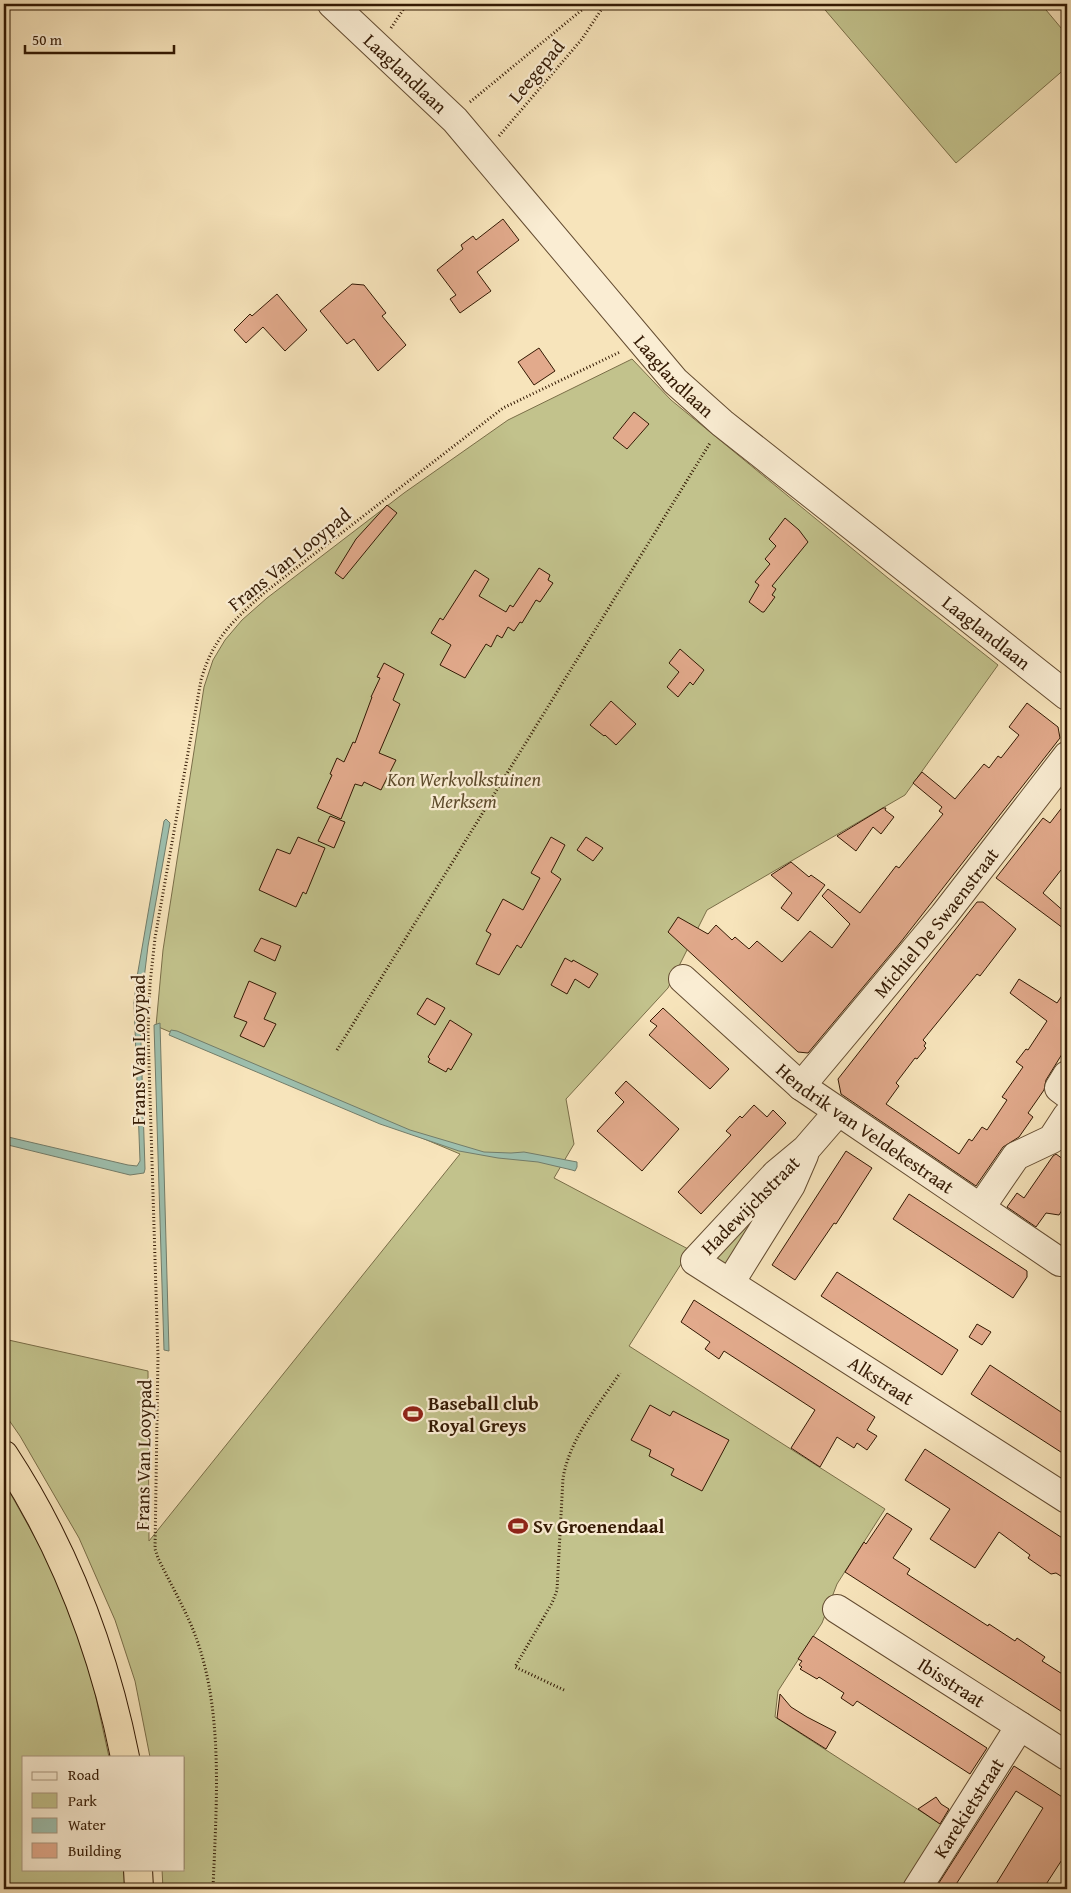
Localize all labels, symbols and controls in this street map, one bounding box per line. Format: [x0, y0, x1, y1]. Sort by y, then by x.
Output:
scale bar [25, 22, 174, 54]
street label: Laaglandlaan [357, 27, 454, 120]
text: 50 m [32, 29, 63, 50]
street label: Leegepad [501, 33, 571, 109]
street label: Laaglandlaan [627, 328, 721, 424]
street label: Frans Van Looypad [222, 500, 357, 617]
street label: Laaglandlaan [937, 589, 1037, 676]
park label: Kon Werkvolkstuinen Merksem [386, 765, 541, 815]
street label: Michiel De Swaenstraat [867, 841, 1005, 1004]
street label: Frans Van Looypad [124, 974, 152, 1125]
street label: Hendrik van Veldekestraat [770, 1056, 960, 1200]
street label: Hadewijchstraat [694, 1149, 806, 1261]
street label: Alkstraat [843, 1349, 920, 1412]
street label: Frans Van Looypad [128, 1378, 158, 1531]
place label: Baseball club Royal Greys [428, 1389, 539, 1439]
sports icon: Baseball club Royal Greys [402, 1403, 424, 1425]
place label: Sv Groenendaal [533, 1512, 664, 1540]
sports icon: Sv Groenendaal [507, 1515, 529, 1537]
street label: Ibisstraat [912, 1650, 991, 1714]
street label: Karekietstraat [926, 1752, 1011, 1863]
legend [22, 1756, 185, 1870]
text: Road [68, 1764, 99, 1785]
text: Park [68, 1790, 97, 1811]
text: Water [68, 1814, 106, 1835]
text: Building [68, 1840, 122, 1861]

